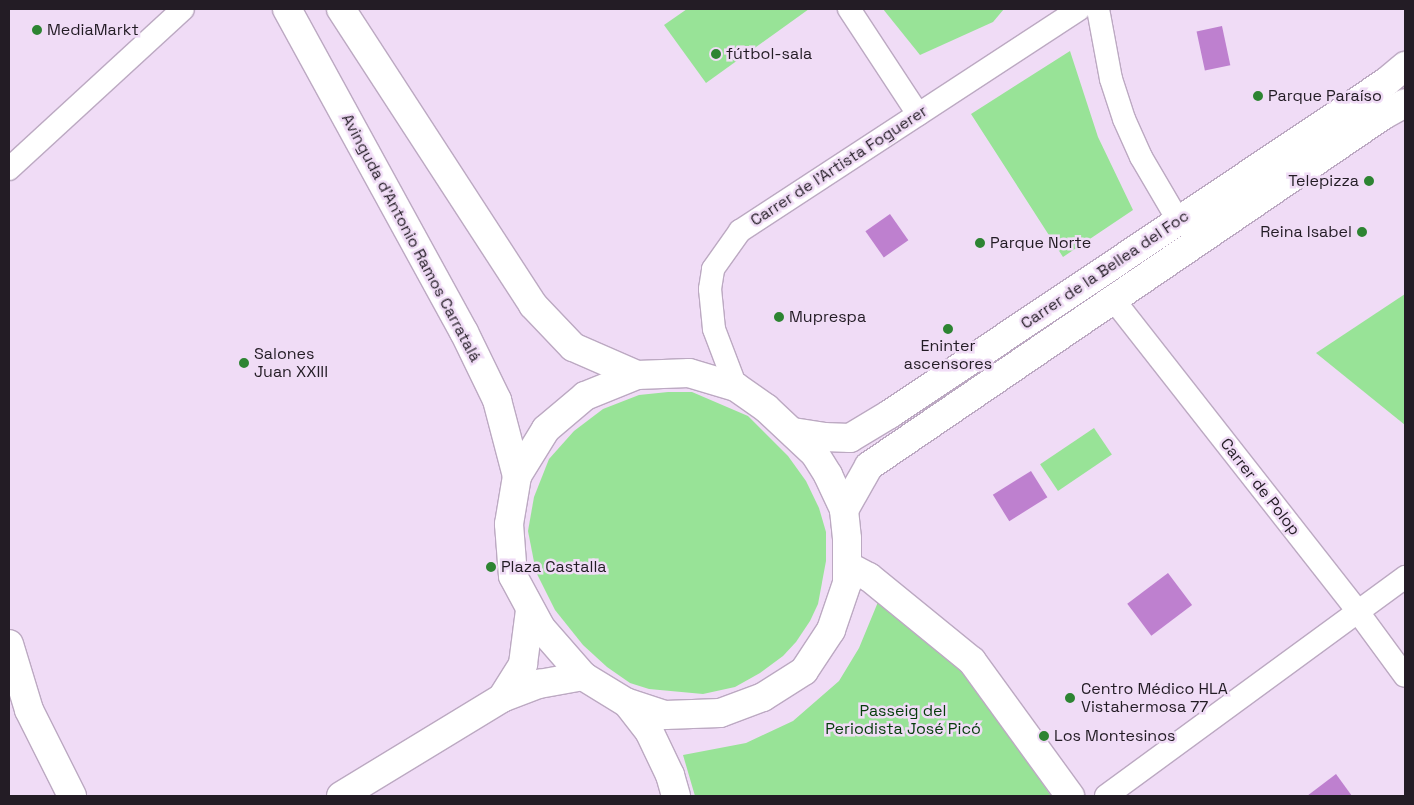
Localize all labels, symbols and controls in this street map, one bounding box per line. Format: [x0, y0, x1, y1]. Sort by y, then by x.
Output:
place label: MediaMarkt [47, 20, 139, 40]
marker: MediaMarkt [31, 24, 43, 36]
place label: fútbol-sala [726, 44, 812, 64]
marker: fútbol-sala [710, 48, 722, 60]
place label: Parque Paraíso [1268, 86, 1382, 106]
marker: Parque Paraíso [1252, 90, 1264, 102]
street label: Carrer de l'Artista Foguerer [747, 102, 931, 230]
street label: Avinguda d'Antonio Ramos Carratalá [337, 111, 485, 365]
place label: Telepizza [1288, 171, 1359, 191]
marker: Telepizza [1363, 175, 1375, 187]
street label: Carrer de la Bellea del Foc [1017, 207, 1193, 333]
place label: Reina Isabel [1260, 222, 1352, 242]
marker: Reina Isabel [1356, 226, 1368, 238]
place label: Parque Norte [990, 233, 1091, 253]
marker: Parque Norte [974, 237, 986, 249]
place label: Muprespa [789, 307, 866, 327]
marker: Muprespa [773, 311, 785, 323]
marker: Eninter ascensores [942, 323, 954, 335]
place label: Eninter ascensores [904, 336, 992, 374]
place label: Salones Juan XXIII [254, 344, 328, 382]
marker: Salones Juan XXIII [238, 357, 250, 369]
street label: Carrer de Polop [1216, 435, 1304, 539]
place label: Plaza Castalla [501, 557, 607, 577]
marker: Plaza Castalla [485, 561, 497, 573]
place label: Centro Médico HLA Vistahermosa 77 [1081, 679, 1228, 717]
marker: Centro Médico HLA Vistahermosa 77 [1063, 691, 1077, 705]
park label: Passeig del Periodista José Picó [825, 701, 981, 739]
place label: Los Montesinos [1054, 726, 1175, 746]
marker: Los Montesinos [1038, 730, 1050, 742]

